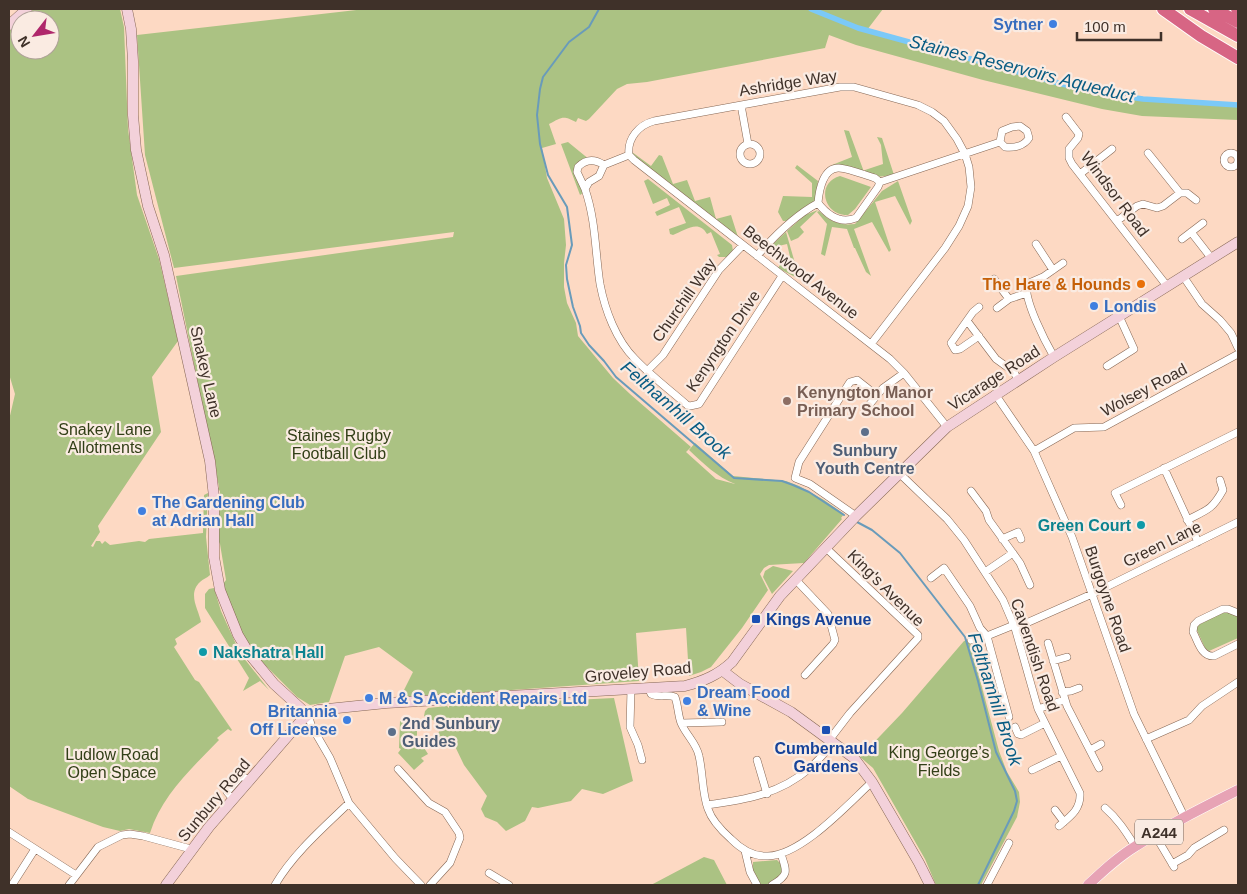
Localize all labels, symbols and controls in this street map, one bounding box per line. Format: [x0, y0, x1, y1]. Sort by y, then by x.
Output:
north arrow [10, 10, 60, 60]
scale bar [1077, 10, 1161, 42]
place label: Sytner [993, 16, 1043, 33]
marker: Sytner [1047, 18, 1059, 30]
text: 100 m [1084, 18, 1126, 35]
water label: Staines Reservoirs Aqueduct [907, 31, 1138, 107]
text: N [14, 33, 33, 50]
street label: Ashridge Way [738, 67, 838, 99]
street label: Windsor Road [1078, 148, 1152, 240]
street label: Beechwood Avenue [740, 222, 862, 322]
street label: Churchill Way [649, 255, 719, 345]
place label: The Hare & Hounds [983, 276, 1131, 293]
marker: The Hare & Hounds [1135, 278, 1147, 290]
street label: Kenyngton Drive [683, 287, 763, 395]
place label: Londis [1104, 298, 1157, 315]
marker: Londis [1088, 300, 1100, 312]
street label: Snakey Lane [187, 325, 225, 420]
street label: Vicarage Road [945, 342, 1043, 414]
water label: Felthamhill Brook [617, 357, 736, 464]
street label: Wolsey Road [1098, 360, 1190, 420]
place label: Kenyngton Manor Primary School [797, 384, 933, 419]
marker: Kenyngton Manor Primary School [781, 395, 793, 407]
park label: Snakey Lane Allotments [58, 421, 152, 456]
marker: Sunbury Youth Centre [859, 426, 871, 438]
park label: Staines Rugby Football Club [287, 427, 391, 462]
place label: Sunbury Youth Centre [815, 442, 915, 477]
place label: The Gardening Club at Adrian Hall [152, 494, 305, 529]
marker: The Gardening Club at Adrian Hall [136, 505, 148, 517]
place label: Green Court [1038, 517, 1132, 534]
street label: Green Lane [1120, 518, 1204, 570]
marker: Green Court [1135, 519, 1147, 531]
street label: Burgoyne Road [1082, 544, 1134, 654]
street label: King's Avenue [844, 546, 928, 630]
street label: Cavendish Road [1008, 596, 1062, 714]
place label: Kings Avenue [766, 611, 872, 628]
marker: Kings Avenue [750, 613, 762, 625]
water label: Felthamhill Brook [964, 630, 1026, 769]
place label: Nakshatra Hall [213, 644, 324, 661]
marker: Nakshatra Hall [197, 646, 209, 658]
street label: Groveley Road [584, 659, 692, 685]
place label: Dream Food & Wine [697, 684, 790, 719]
place label: M & S Accident Repairs Ltd [379, 690, 587, 707]
marker: M & S Accident Repairs Ltd [363, 692, 375, 704]
marker: Dream Food & Wine [681, 695, 693, 707]
place label: Britannia Off License [250, 703, 337, 738]
marker: Britannia Off License [341, 714, 353, 726]
place label: 2nd Sunbury Guides [402, 715, 500, 750]
marker: Cumbernauld Gardens [820, 724, 832, 736]
marker: 2nd Sunbury Guides [386, 726, 398, 738]
place label: Cumbernauld Gardens [774, 740, 878, 775]
park label: King George’s Fields [888, 744, 990, 779]
park label: Ludlow Road Open Space [65, 746, 159, 781]
street label: Sunbury Road [175, 755, 253, 845]
road number: A244 [1135, 820, 1183, 844]

